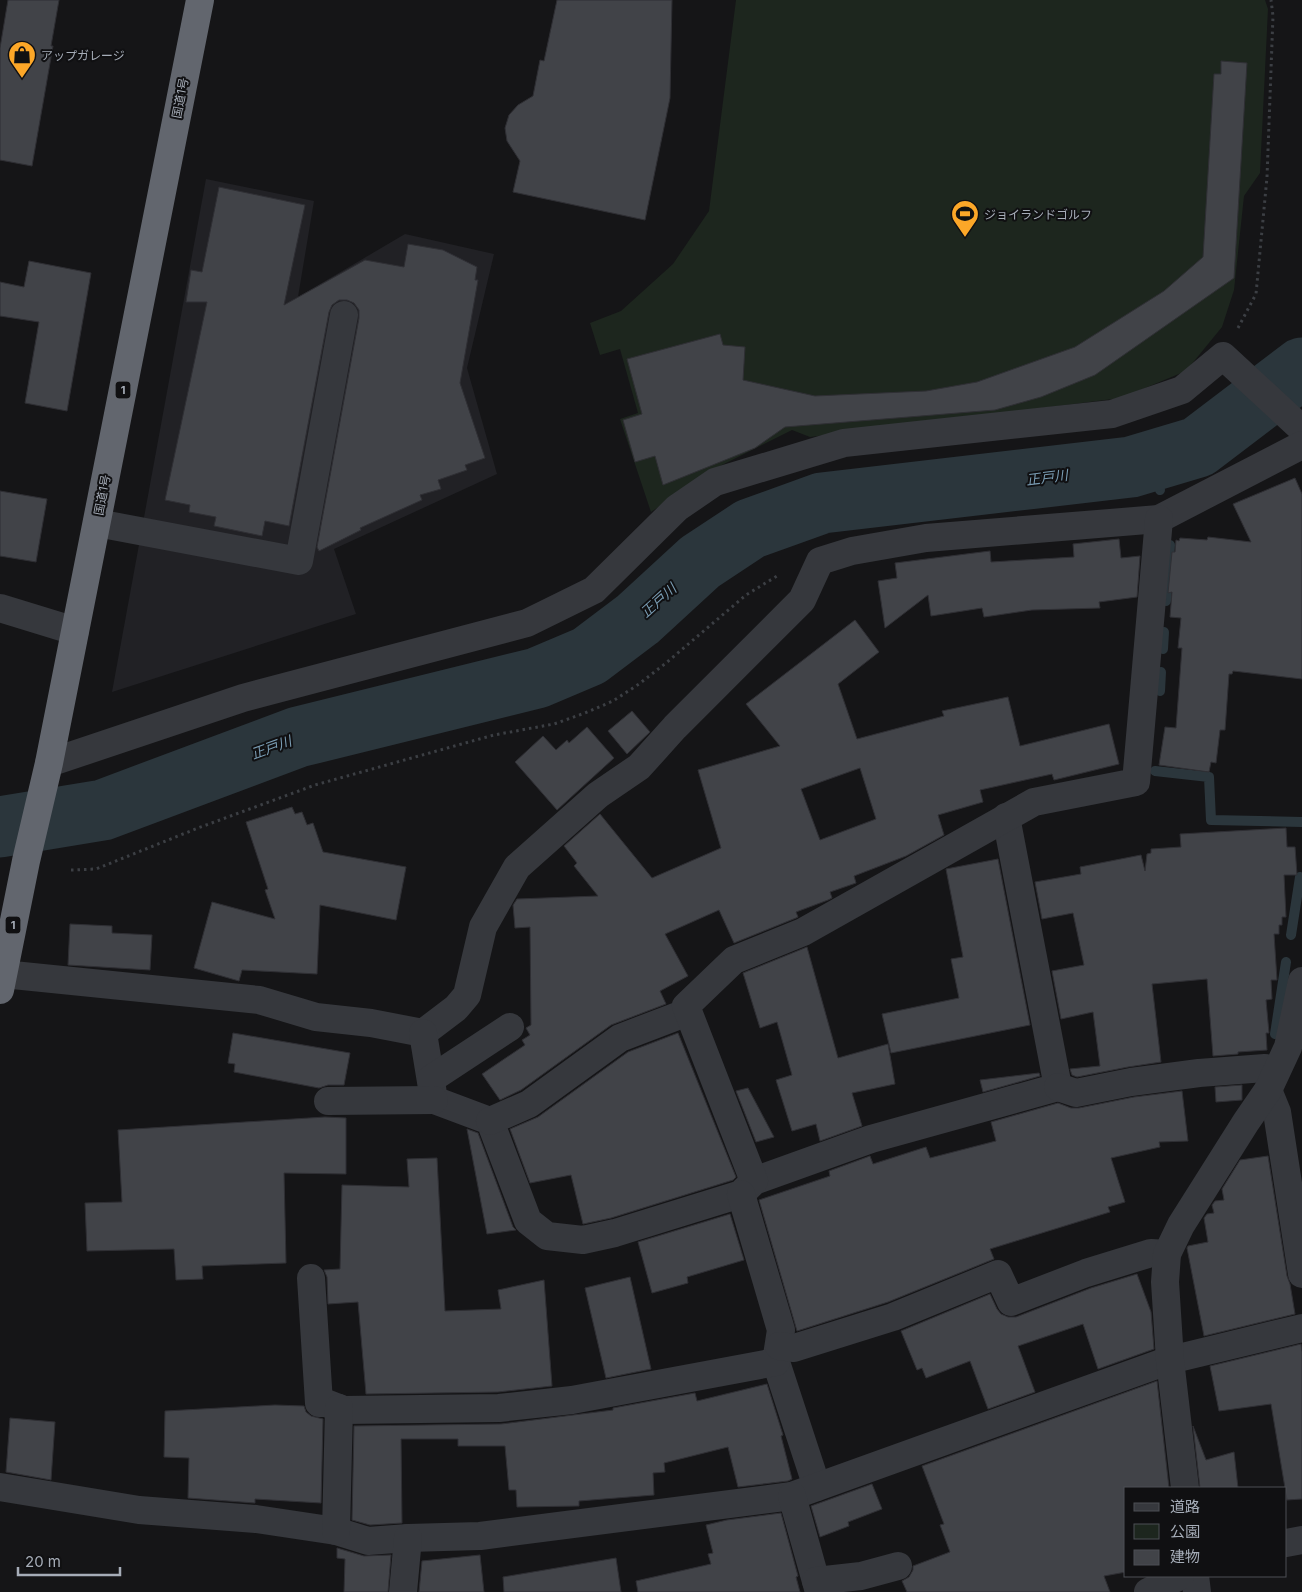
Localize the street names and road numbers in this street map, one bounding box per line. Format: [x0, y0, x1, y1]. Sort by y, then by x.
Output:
street label: 国道1号 [169, 76, 191, 120]
road number: 1 [116, 382, 130, 398]
street label: 国道1号 [91, 473, 113, 517]
road number: 1 [6, 916, 20, 934]

